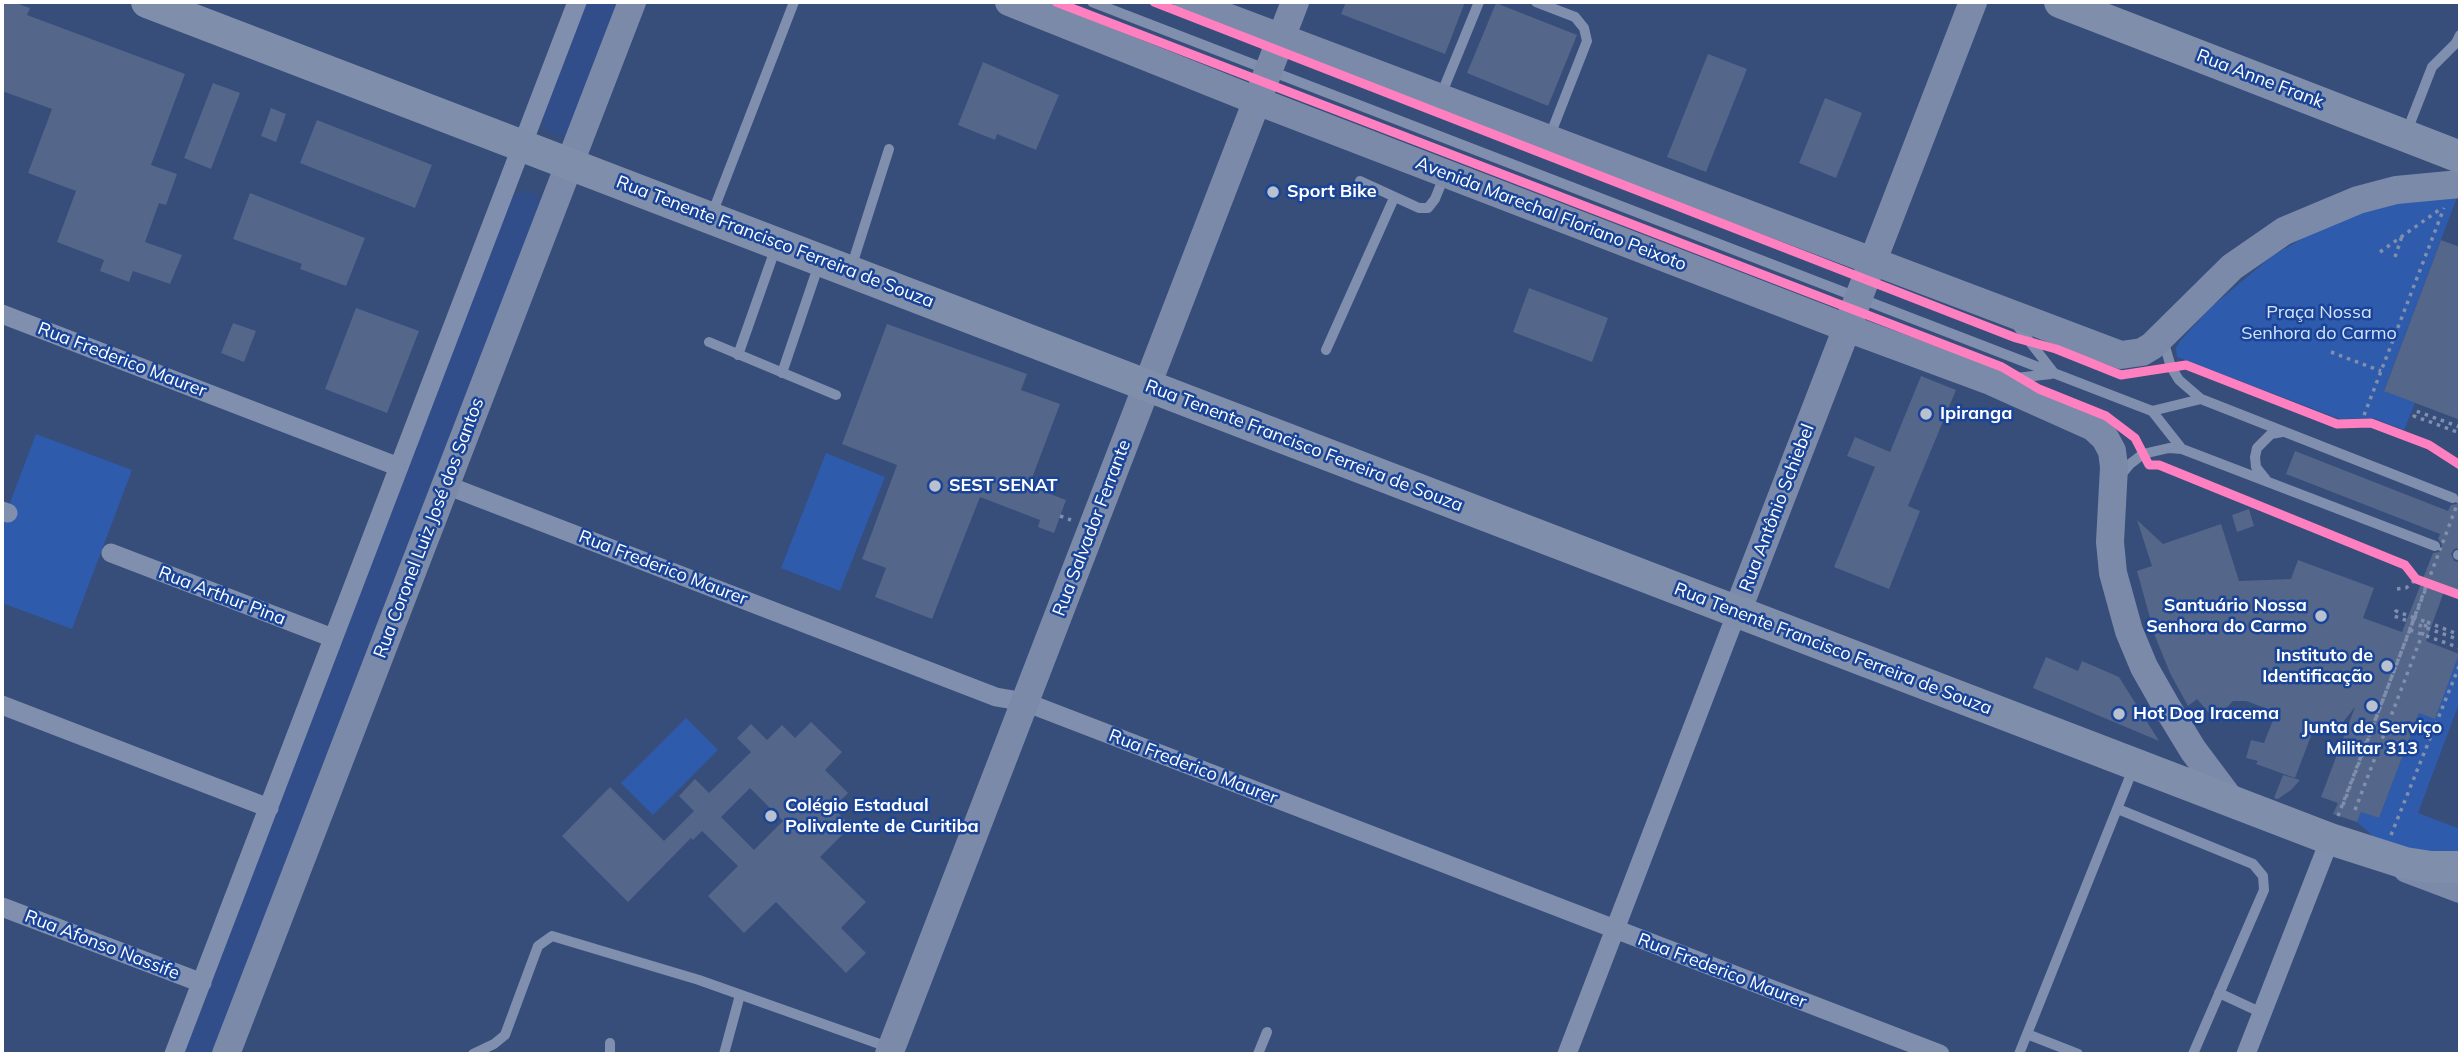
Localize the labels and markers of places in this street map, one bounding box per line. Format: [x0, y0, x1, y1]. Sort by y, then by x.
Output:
place label: Sport Bike [1287, 181, 1376, 203]
marker: Sport Bike [1265, 184, 1281, 200]
place label: Ipiranga [1940, 403, 2012, 425]
marker: Ipiranga [1918, 406, 1934, 422]
place label: SEST SENAT [949, 475, 1058, 497]
marker: SEST SENAT [927, 478, 943, 494]
place label: Santuário Nossa Senhora do Carmo [2146, 595, 2307, 638]
marker: Santuário Nossa Senhora do Carmo [2313, 608, 2329, 624]
place label: Instituto de Identificação [2262, 645, 2373, 688]
marker: Instituto de Identificação [2379, 658, 2395, 674]
marker: Junta de Serviço Militar 313 [2364, 698, 2380, 714]
place label: Hot Dog Iracema [2133, 703, 2279, 725]
marker: Hot Dog Iracema [2111, 706, 2127, 722]
place label: Junta de Serviço Militar 313 [2302, 717, 2442, 760]
place label: Colégio Estadual Polivalente de Curitiba [785, 795, 979, 838]
marker: Colégio Estadual Polivalente de Curitiba [763, 808, 779, 824]

